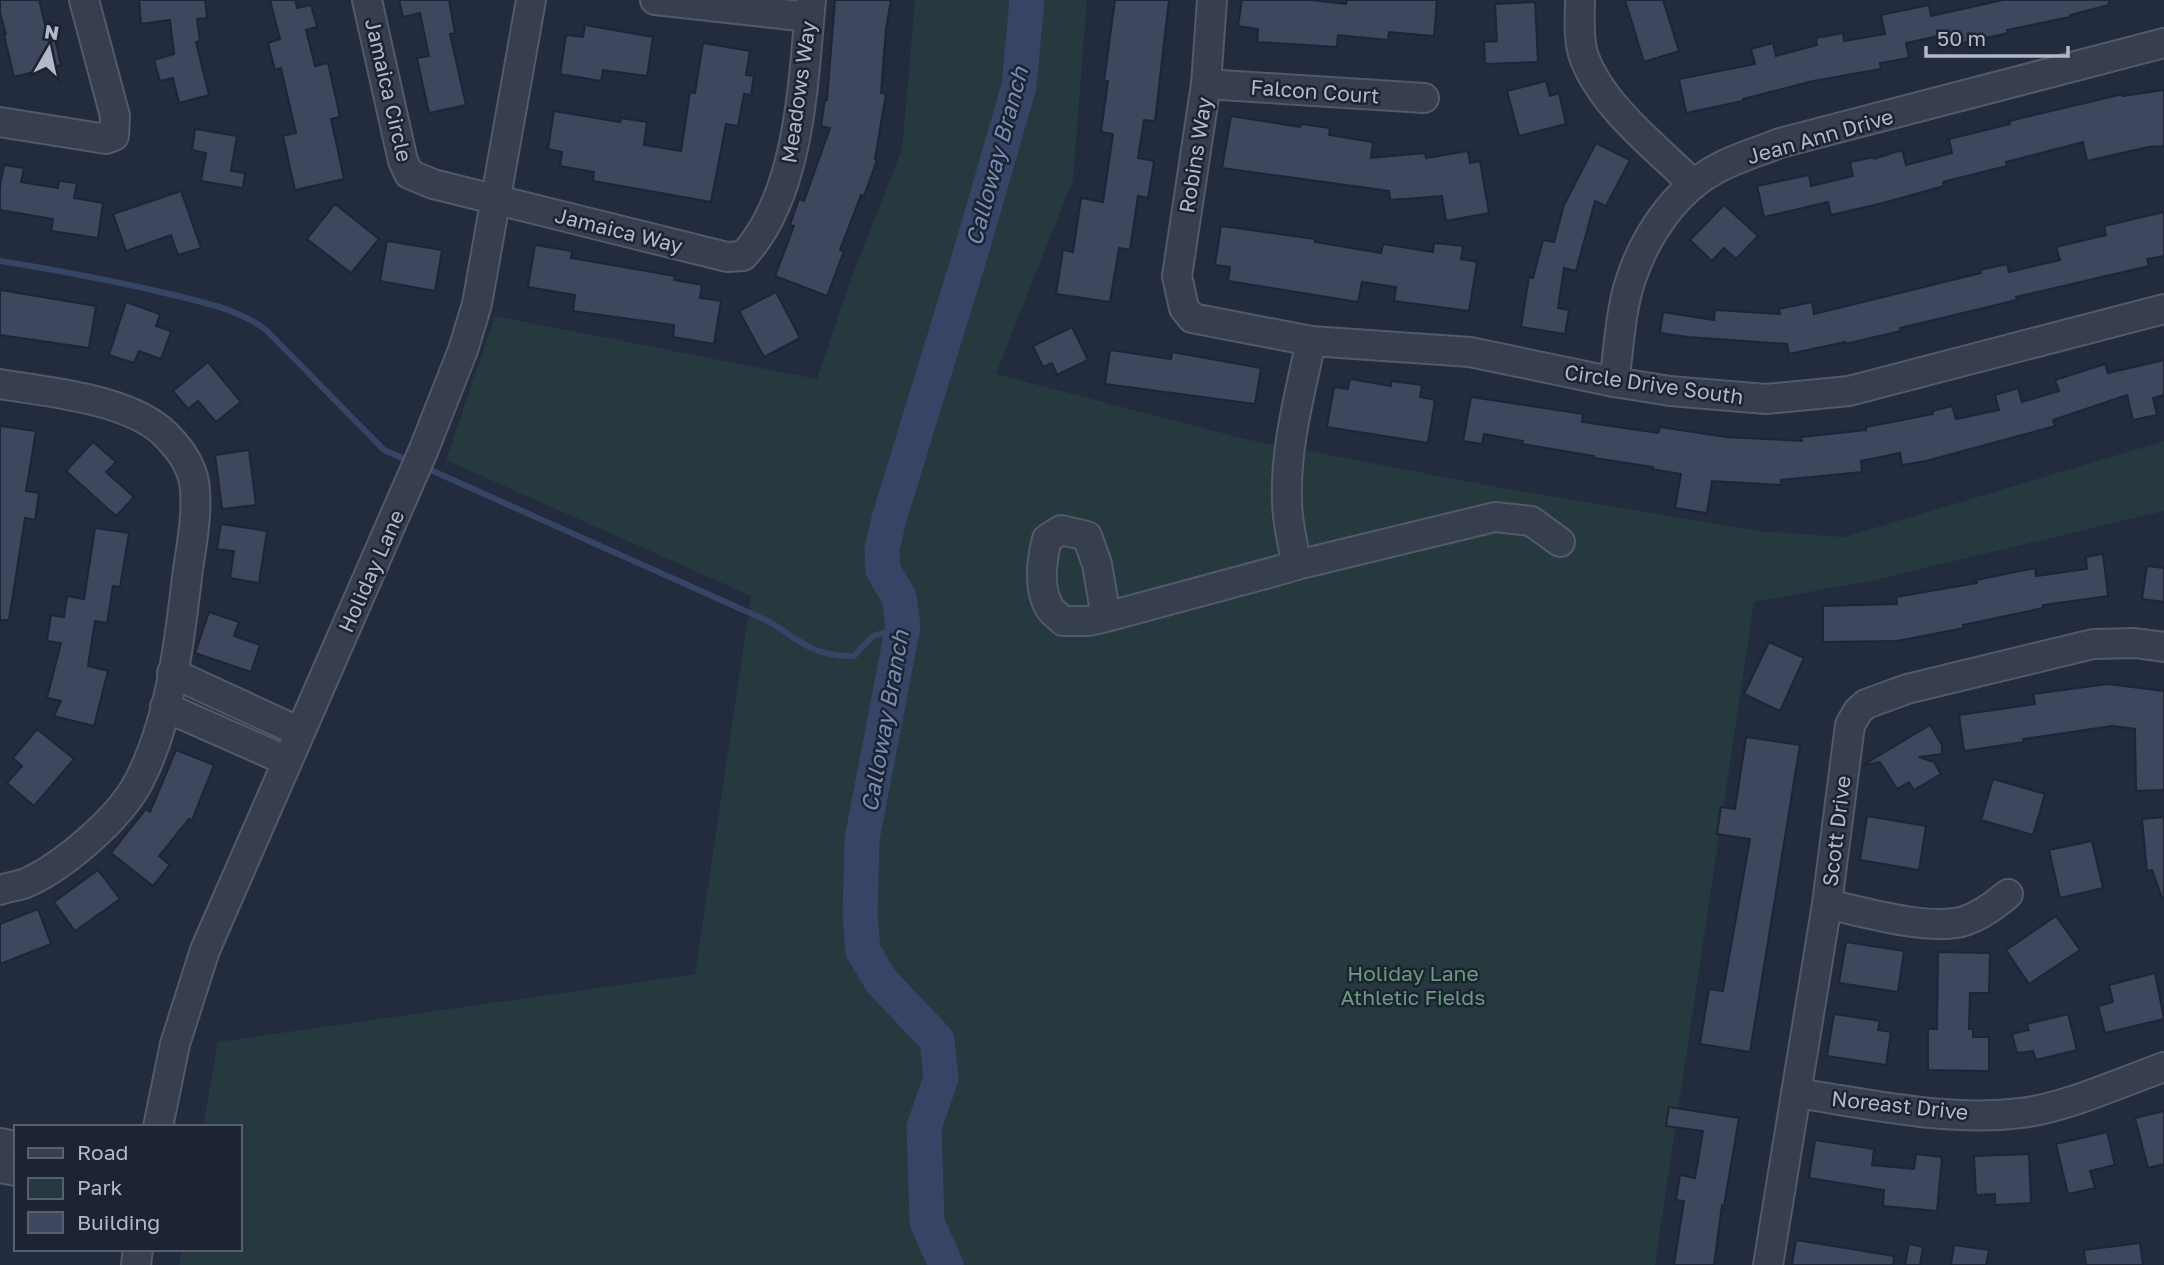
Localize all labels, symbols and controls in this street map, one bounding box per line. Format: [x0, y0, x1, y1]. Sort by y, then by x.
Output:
north arrow [14, 14, 84, 84]
scale bar [1926, 14, 2068, 58]
street label: Jamaica Circle [360, 16, 418, 164]
text: N [43, 19, 61, 44]
street label: Meadows Way [775, 19, 821, 165]
text: 50 m [1937, 25, 1986, 51]
water label: Calloway Branch [959, 63, 1034, 248]
street label: Falcon Court [1250, 74, 1380, 108]
street label: Robins Way [1173, 95, 1217, 215]
street label: Jean Ann Drive [1744, 103, 1896, 169]
street label: Jamaica Way [552, 202, 686, 258]
street label: Circle Drive South [1563, 359, 1745, 409]
street label: Holiday Lane [332, 506, 410, 636]
water label: Calloway Branch [854, 627, 914, 814]
street label: Scott Drive [1816, 774, 1856, 888]
park label: Holiday Lane Athletic Fields [1341, 960, 1485, 1010]
street label: Noreast Drive [1830, 1085, 1970, 1125]
legend [14, 1125, 242, 1251]
text: Road [77, 1139, 128, 1165]
text: Park [77, 1174, 123, 1200]
text: Building [77, 1209, 160, 1235]

